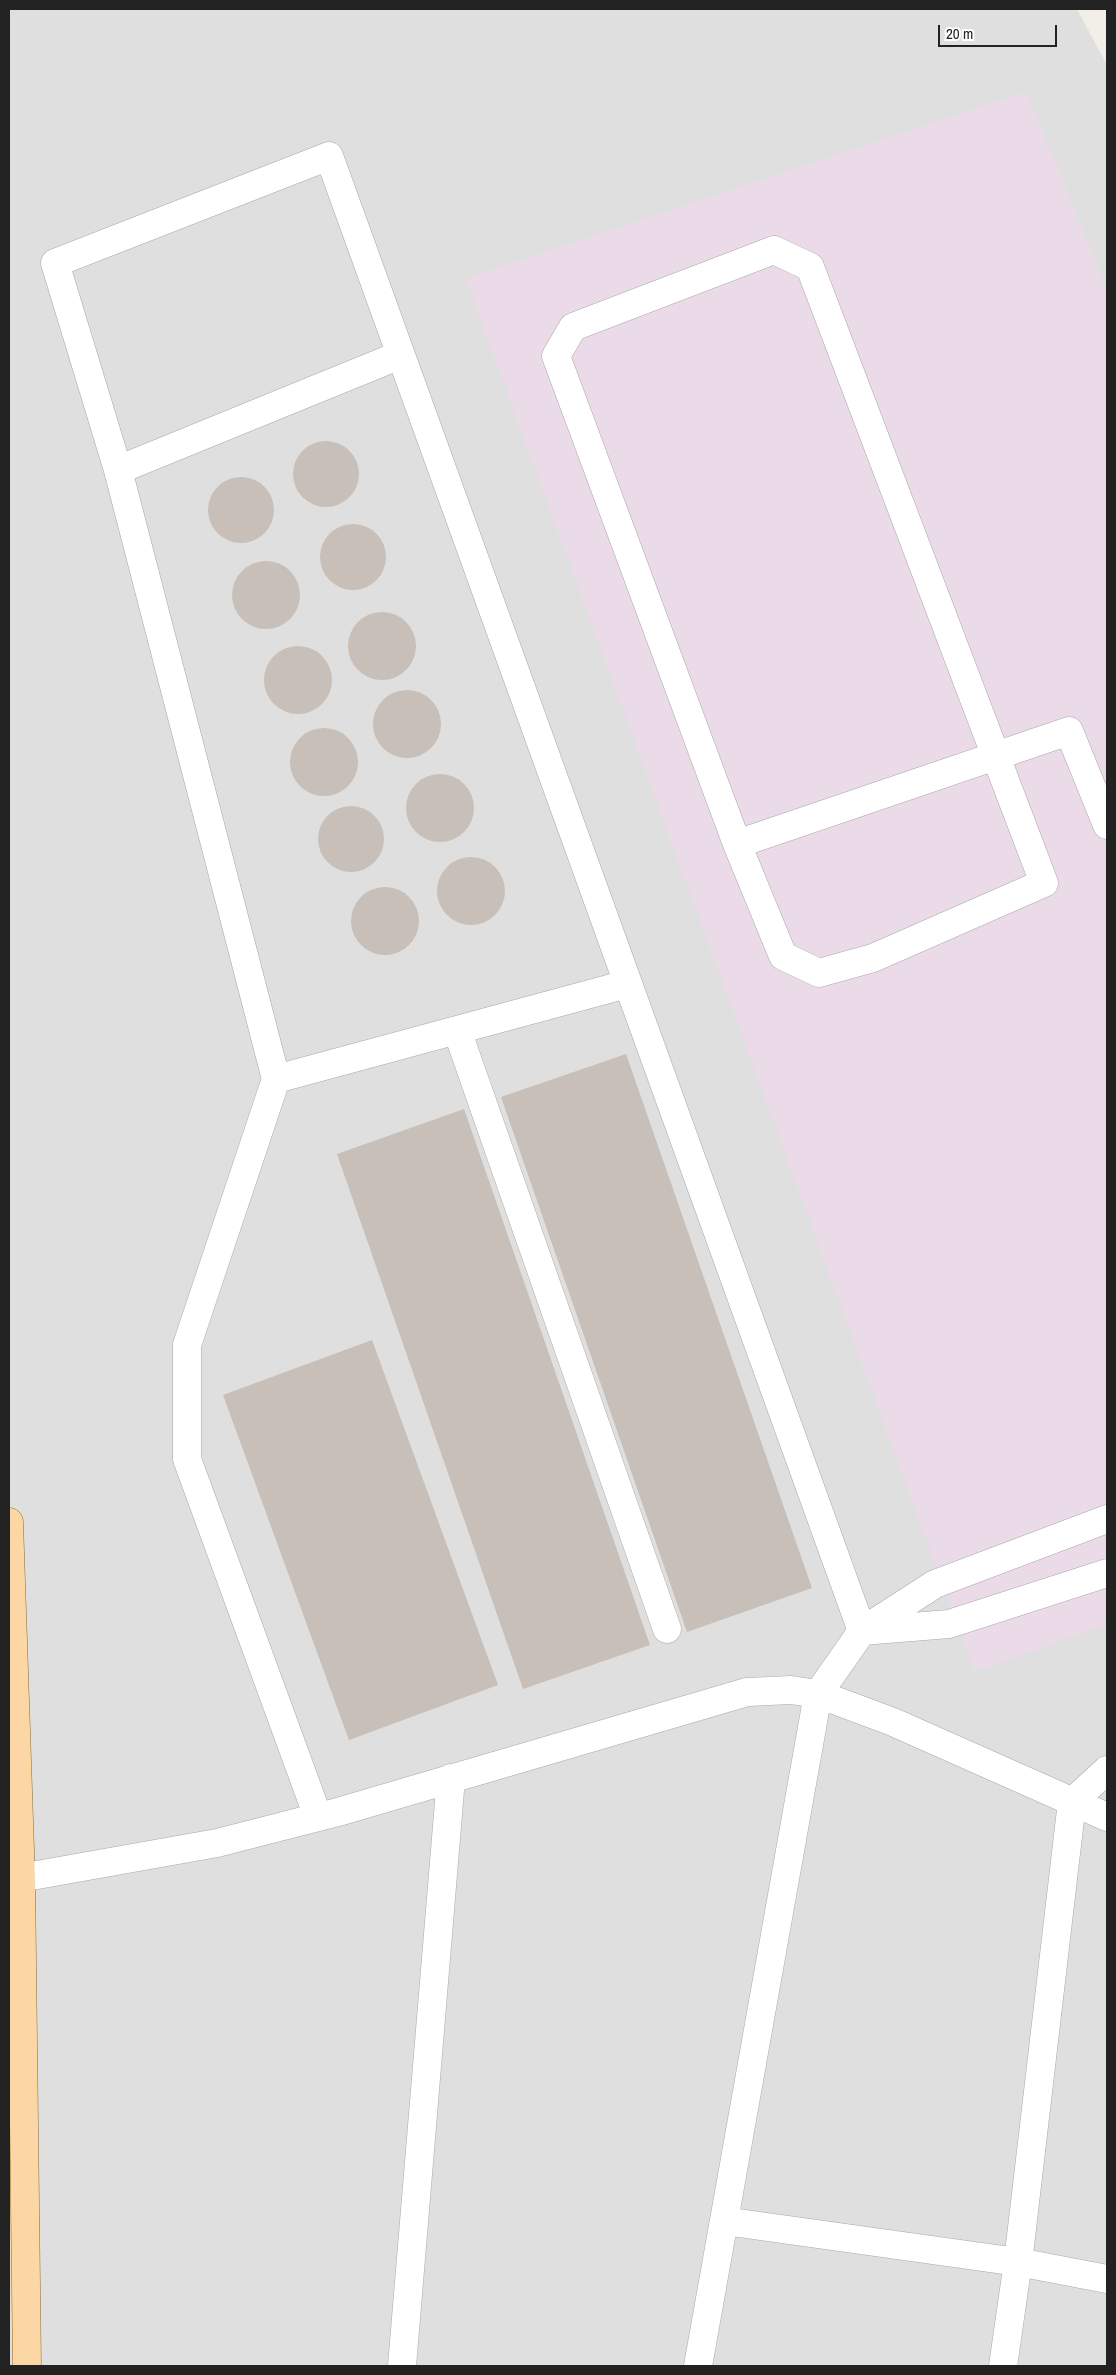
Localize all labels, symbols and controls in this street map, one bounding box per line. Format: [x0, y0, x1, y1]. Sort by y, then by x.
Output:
scale bar [941, 15, 1060, 47]
text: 20 m [946, 23, 973, 44]

